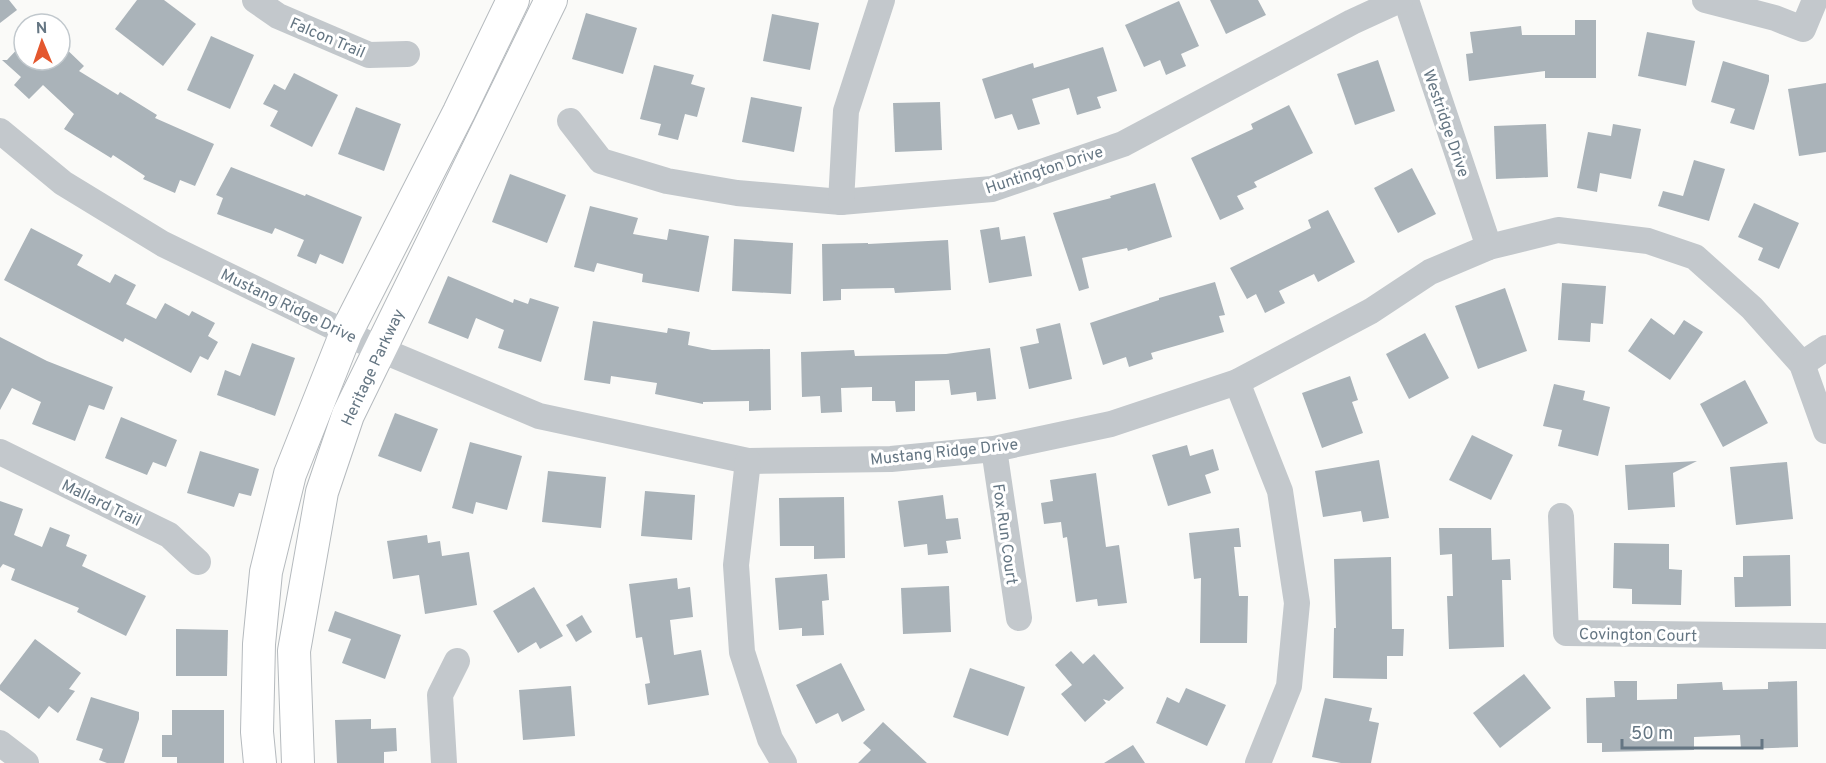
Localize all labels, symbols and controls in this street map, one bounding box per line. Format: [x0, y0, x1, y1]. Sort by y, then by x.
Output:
north arrow [12, 12, 72, 72]
street label: Falcon Trail [287, 14, 368, 64]
text: N [35, 19, 48, 39]
street label: Westridge Drive [1417, 67, 1473, 180]
street label: Huntington Drive [983, 142, 1106, 199]
street label: Mustang Ridge Drive [217, 265, 359, 348]
street label: Heritage Parkway [338, 306, 410, 430]
street label: Mustang Ridge Drive [869, 435, 1019, 471]
street label: Mallard Trail [58, 476, 144, 532]
street label: Fox Run Court [987, 483, 1021, 586]
street label: Covington Court [1579, 625, 1697, 647]
scale bar [1622, 712, 1762, 750]
text: 50 m [1631, 723, 1673, 746]

